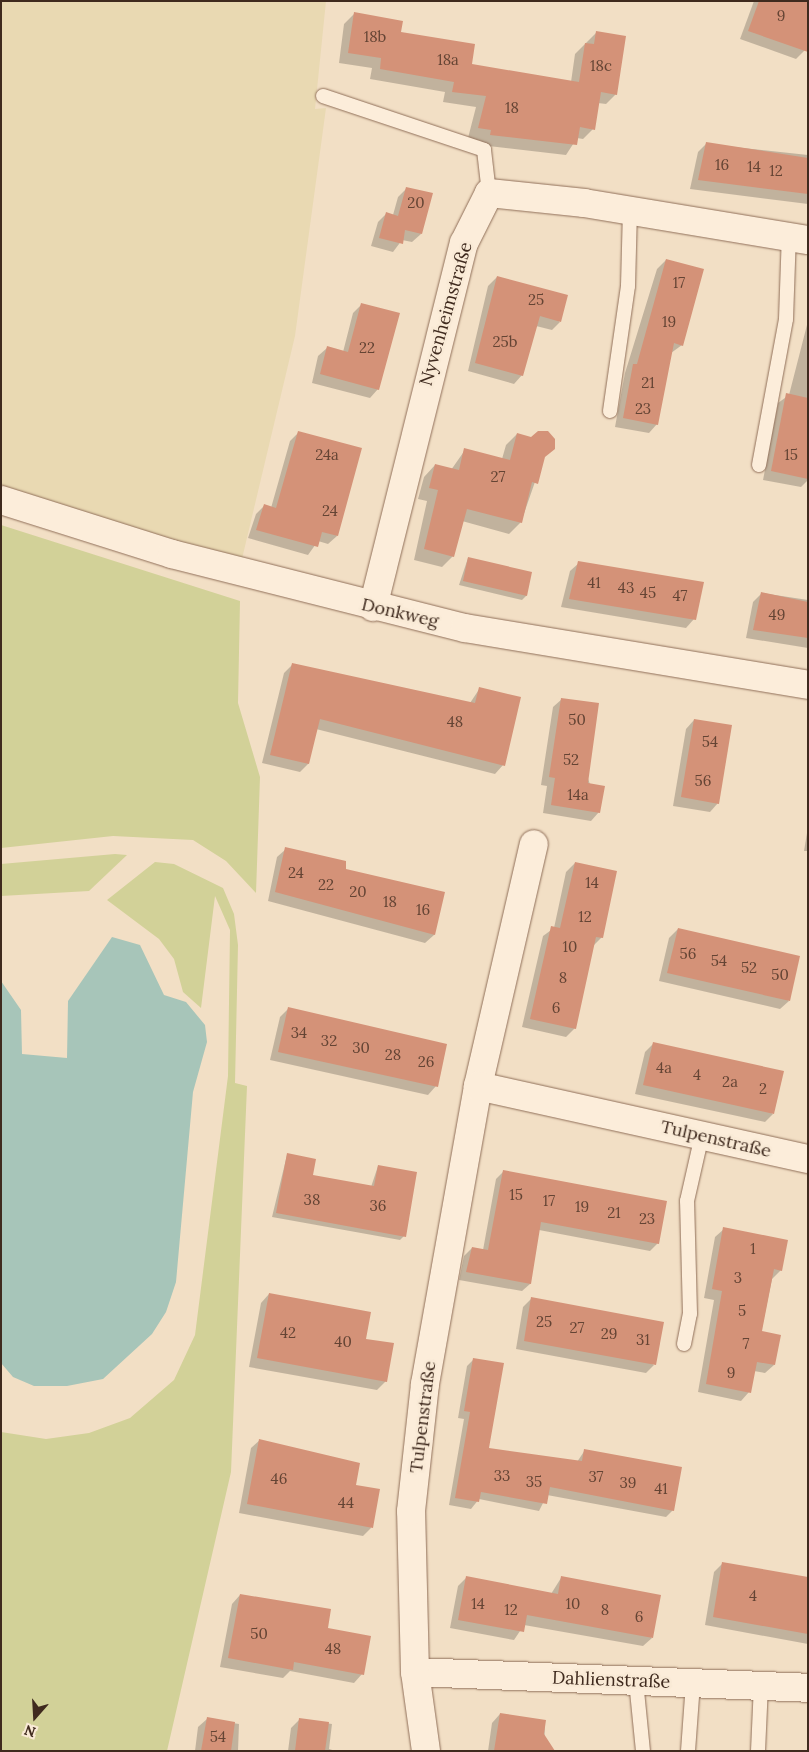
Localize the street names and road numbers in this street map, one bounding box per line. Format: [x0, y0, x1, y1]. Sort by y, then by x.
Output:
street label: Nyvenheimstraße [415, 240, 477, 388]
street label: Donkweg [359, 594, 441, 632]
street label: Tulpenstraße [659, 1116, 773, 1162]
street label: Tulpenstraße [405, 1360, 441, 1474]
street label: Dahlienstraße [552, 1667, 670, 1693]

